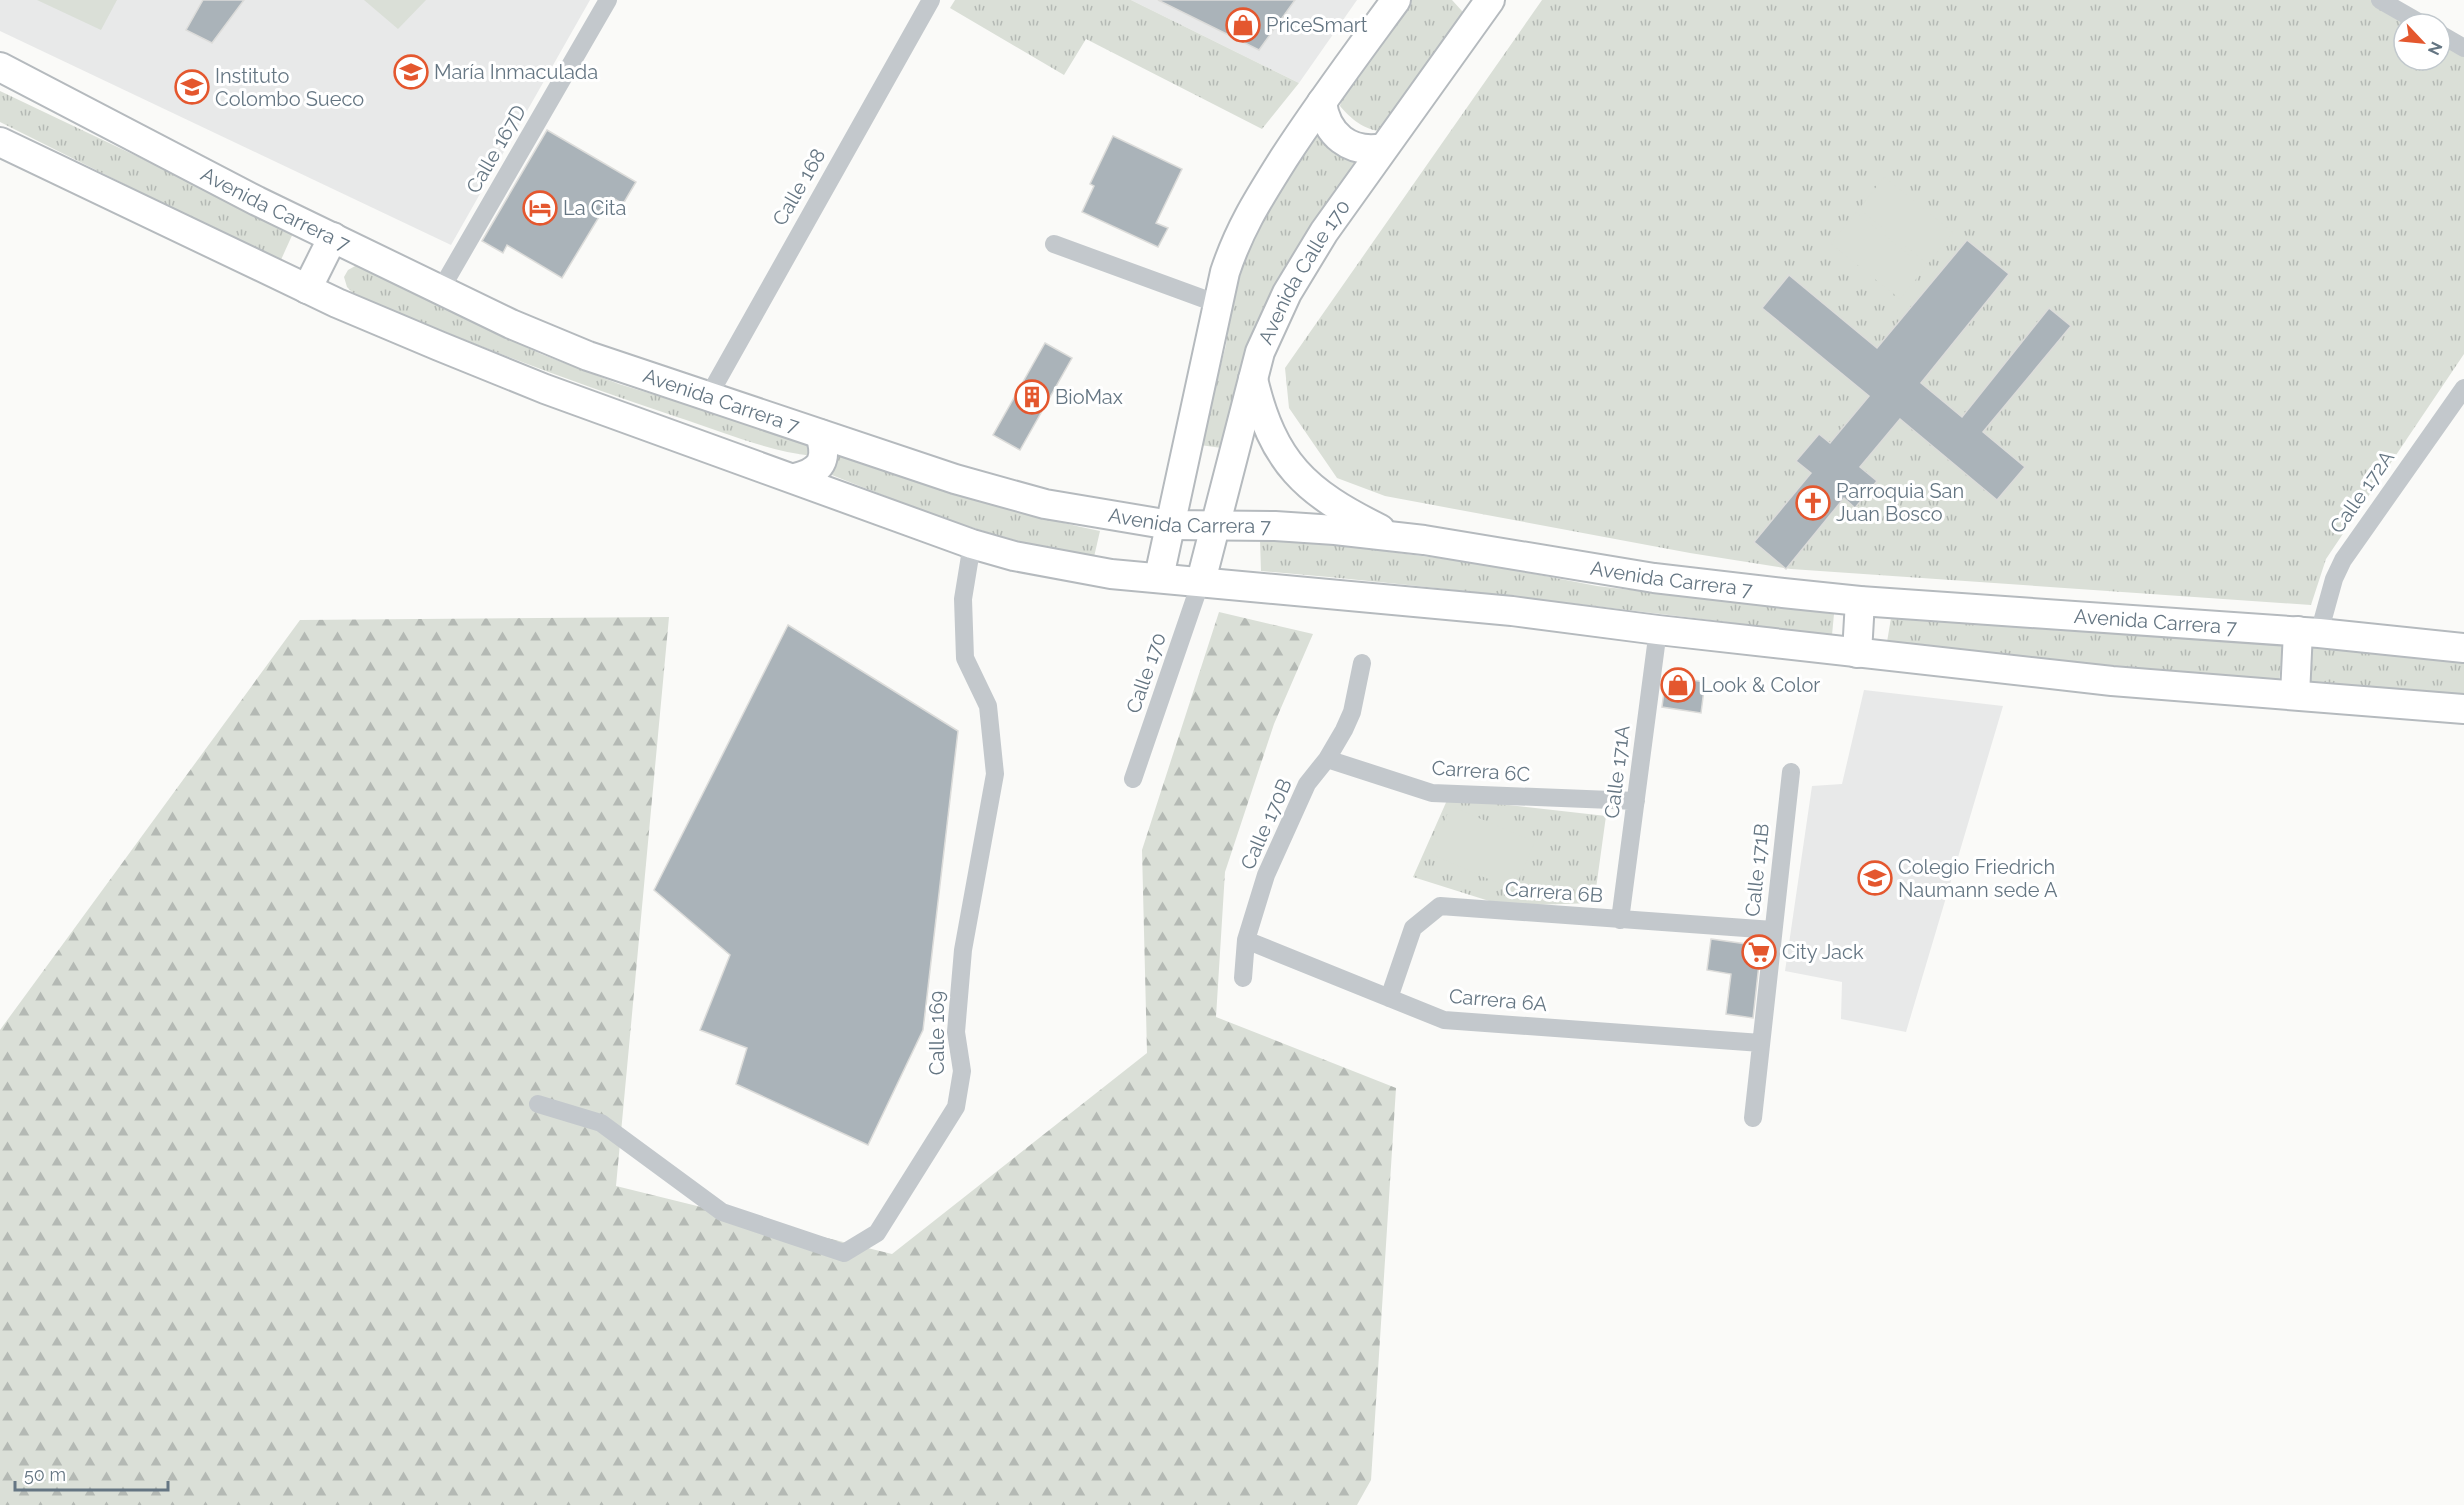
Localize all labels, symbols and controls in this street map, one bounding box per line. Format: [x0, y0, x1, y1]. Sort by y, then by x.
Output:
shop icon: PriceSmart [1225, 7, 1261, 43]
north arrow [2392, 12, 2452, 72]
place label: PriceSmart [1266, 13, 1368, 37]
text: N [2424, 39, 2446, 58]
school or university icon: María Inmaculada [393, 54, 429, 90]
place label: María Inmaculada [434, 60, 598, 84]
place label: Instituto Colombo Sueco [215, 64, 364, 111]
school or university icon: Instituto Colombo Sueco [174, 69, 210, 105]
street label: Calle 167D [461, 101, 531, 197]
street label: Calle 168 [767, 144, 831, 230]
street label: Avenida Carrera 7 [197, 162, 354, 256]
hotel icon: La Cita [522, 190, 558, 226]
street label: Avenida Calle 170 [1253, 195, 1355, 348]
place label: La Cita [563, 196, 626, 220]
street label: Avenida Carrera 7 [640, 363, 803, 438]
building icon: BioMax [1014, 379, 1050, 415]
place label: BioMax [1055, 385, 1123, 409]
street label: Calle 172A [2325, 446, 2399, 538]
place label: Parroquia San Juan Bosco [1836, 479, 1964, 526]
church icon: Parroquia San Juan Bosco [1795, 485, 1831, 521]
street label: Avenida Carrera 7 [1107, 503, 1271, 538]
street label: Avenida Carrera 7 [1589, 556, 1754, 601]
street label: Avenida Carrera 7 [2073, 604, 2238, 639]
street label: Calle 170 [1121, 630, 1171, 716]
shop icon: Look & Color [1660, 667, 1696, 703]
place label: Look & Color [1701, 673, 1820, 697]
street label: Calle 171A [1599, 724, 1635, 820]
street label: Carrera 6C [1431, 756, 1531, 786]
street label: Calle 170B [1235, 775, 1297, 873]
street label: Calle 171B [1740, 822, 1774, 918]
place label: Colegio Friedrich Naumann sede A [1898, 855, 2058, 902]
school or university icon: Colegio Friedrich Naumann sede A [1857, 860, 1893, 896]
street label: Carrera 6B [1504, 877, 1604, 907]
supermarket icon: City Jack [1741, 934, 1777, 970]
place label: City Jack [1782, 940, 1864, 964]
street label: Carrera 6A [1448, 984, 1549, 1016]
street label: Calle 169 [925, 991, 949, 1075]
scale bar [15, 1454, 168, 1492]
text: 50 m [24, 1464, 66, 1485]

